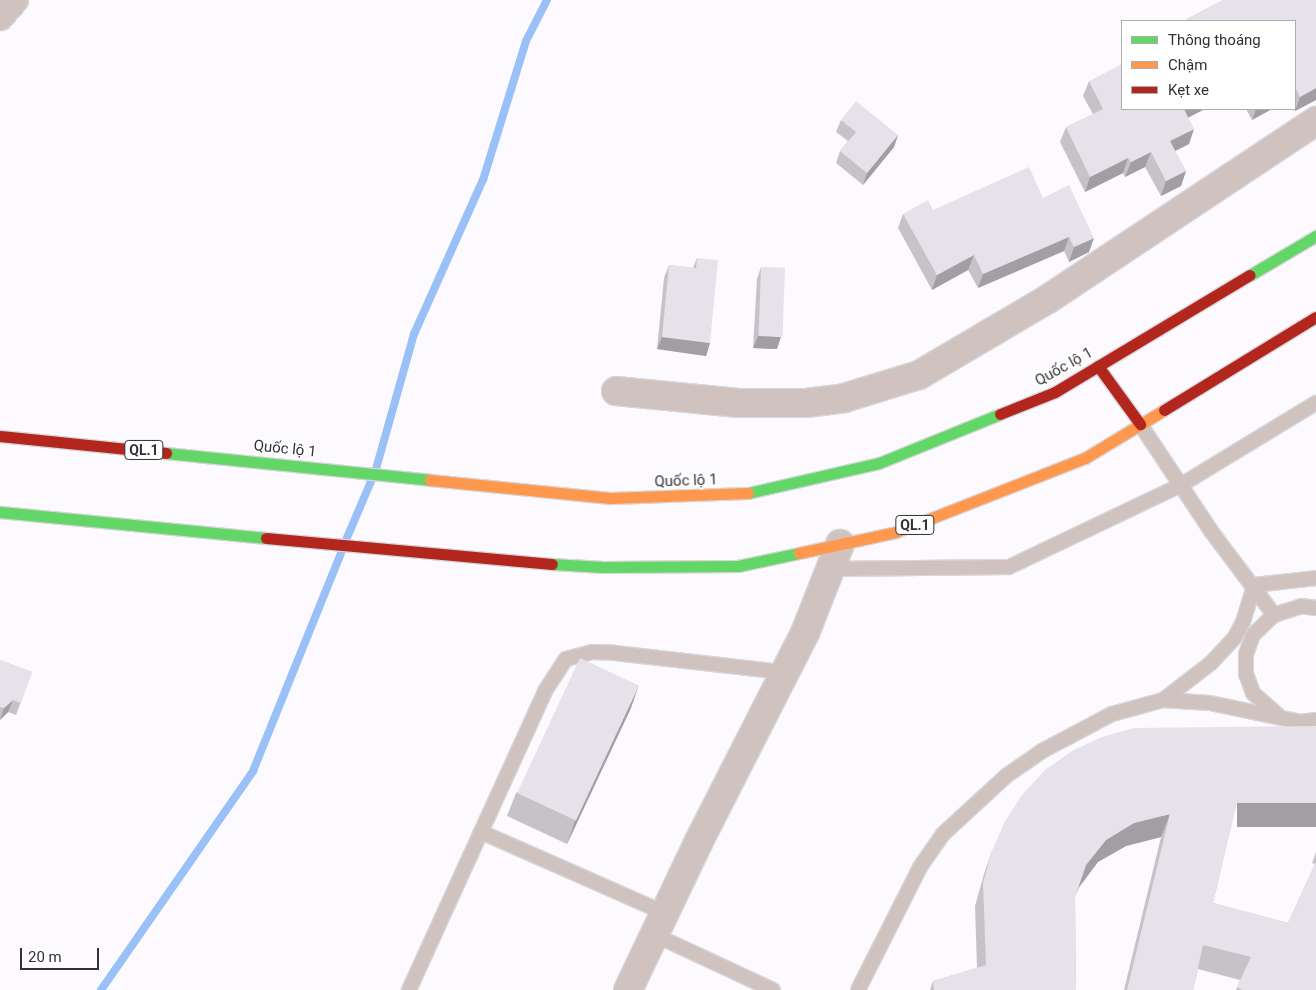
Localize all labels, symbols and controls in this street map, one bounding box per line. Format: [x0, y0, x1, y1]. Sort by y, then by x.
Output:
legend [1121, 20, 1296, 110]
text: Thông thoáng [1168, 31, 1261, 49]
text: Chậm [1168, 56, 1207, 74]
text: Kẹt xe [1168, 81, 1209, 99]
street label: Quốc lộ 1 [1032, 344, 1096, 390]
street label: Quốc lộ 1 [253, 437, 317, 461]
road number: QL.1 [124, 438, 164, 462]
street label: Quốc lộ 1 [654, 471, 718, 491]
road number: QL.1 [895, 514, 935, 536]
scale bar [22, 938, 101, 970]
text: 20 m [28, 948, 62, 966]

